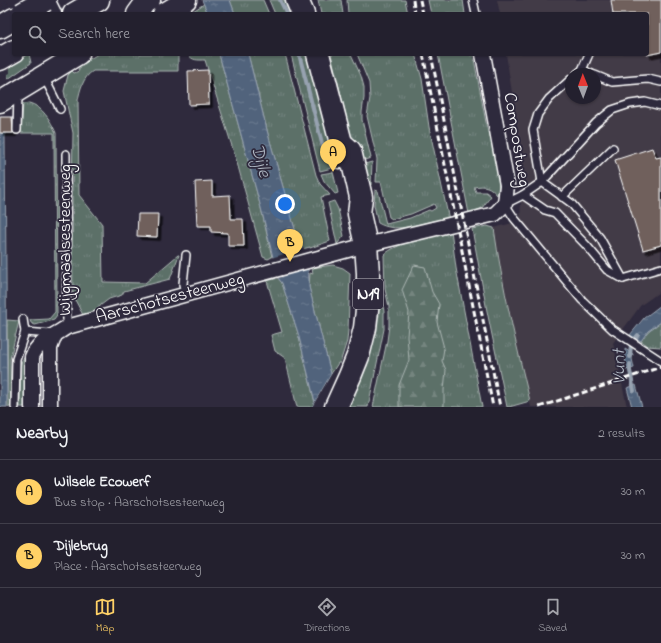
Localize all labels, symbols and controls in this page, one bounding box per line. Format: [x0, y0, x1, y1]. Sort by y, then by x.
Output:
search box [12, 12, 649, 56]
icon: search [26, 23, 48, 45]
text: Search here [58, 23, 130, 45]
north arrow [565, 68, 601, 104]
street label: Compostweg [495, 91, 536, 189]
pin: A [320, 139, 346, 172]
water label: Dijle [243, 142, 278, 182]
street label: Wijgmaalsesteenweg [53, 164, 80, 316]
your location [275, 194, 295, 214]
pin: B [277, 229, 303, 262]
street label: Aarschotsesteenweg [93, 267, 247, 332]
road number: N19 [353, 279, 383, 309]
water label: Vunt [606, 347, 634, 385]
text: Nearby [16, 421, 68, 446]
text: 2 results [598, 424, 645, 443]
text: Wilsele Ecowerf [54, 471, 151, 493]
text: A [25, 482, 33, 501]
text: 30 m [621, 482, 645, 501]
text: Bus stop · Aarschotsesteenweg [54, 493, 225, 512]
text: Dijlebrug [54, 535, 108, 557]
text: B [25, 546, 33, 565]
text: 30 m [621, 546, 645, 565]
text: Place · Aarschotsesteenweg [54, 557, 201, 576]
tab: Map [94, 596, 116, 636]
tab: Directions [304, 596, 350, 636]
tab: Saved [538, 596, 567, 636]

